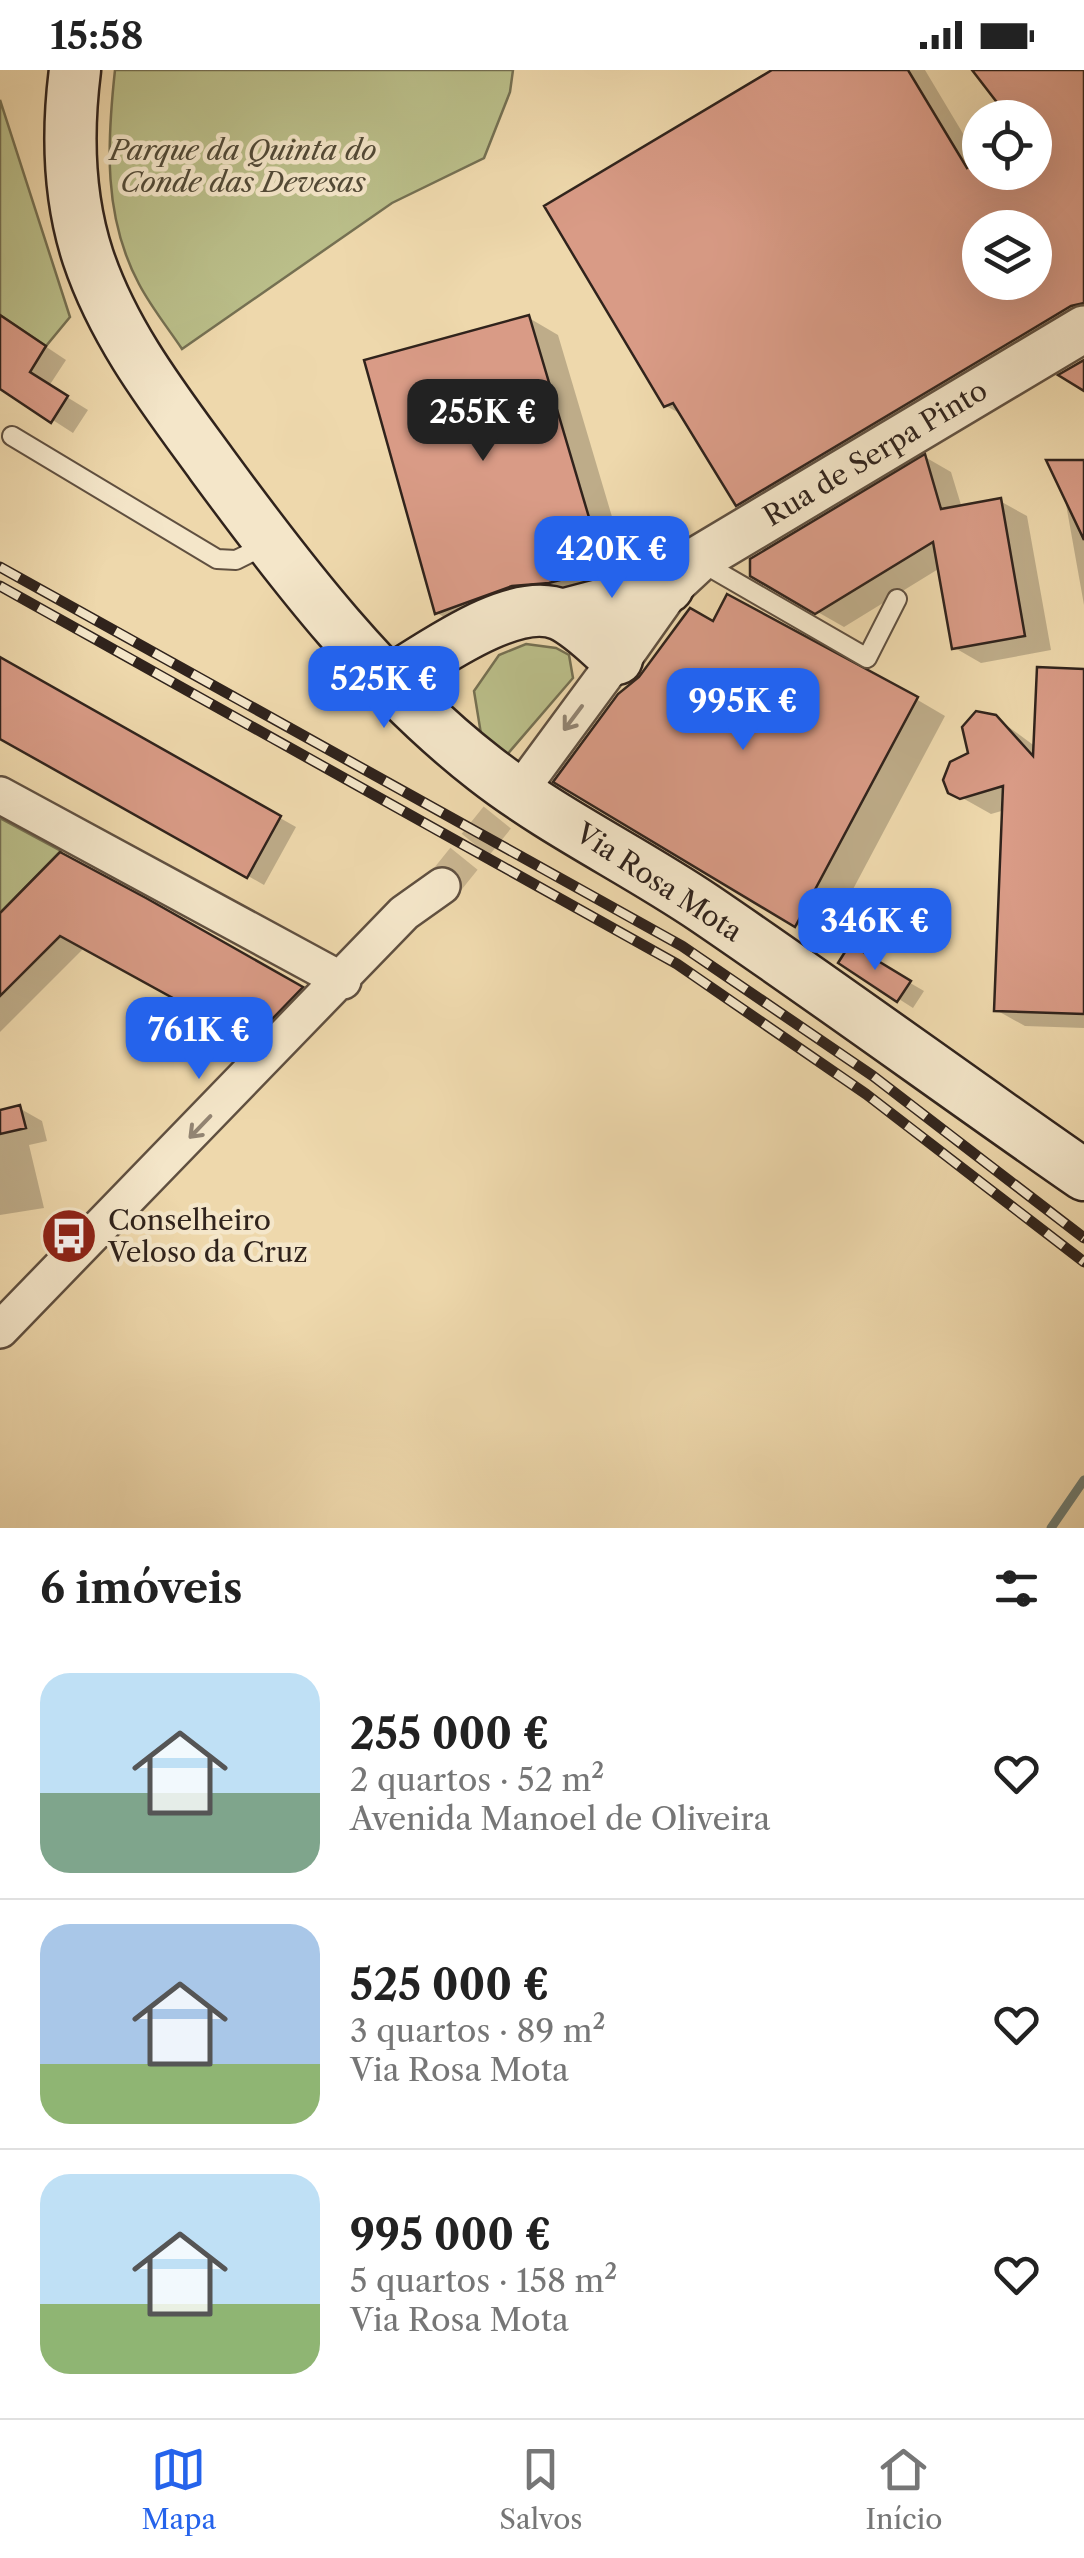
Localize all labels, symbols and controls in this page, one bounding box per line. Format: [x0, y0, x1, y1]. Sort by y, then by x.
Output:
text: 15:58 [50, 12, 144, 59]
map controls [962, 100, 1052, 300]
button: locate [962, 100, 1052, 190]
park label: Parque da Quinta do Conde das Devesas [108, 133, 376, 199]
button: layers [962, 210, 1052, 300]
street label: Rua de Serpa Pinto [757, 373, 993, 533]
pin: 255K € [402, 379, 564, 464]
text: 255K € [429, 392, 537, 431]
pin: 420K € [531, 516, 693, 601]
text: 420K € [556, 529, 668, 568]
pin: 525K € [303, 646, 465, 731]
text: 525K € [330, 659, 438, 698]
pin: 995K € [662, 668, 824, 753]
text: 995K € [688, 681, 798, 720]
one-way arrow [563, 704, 584, 731]
street label: Via Rosa Mota [569, 815, 749, 949]
pin: 346K € [794, 888, 956, 973]
text: 346K € [820, 901, 930, 940]
pin: 761K € [118, 997, 280, 1082]
text: 761K € [148, 1010, 250, 1049]
one-way arrow [188, 1114, 212, 1138]
place label: Conselheiro Veloso da Cruz [107, 1203, 308, 1269]
bus stop icon: Conselheiro Veloso da Cruz [39, 1206, 99, 1266]
icon: filters [989, 1561, 1044, 1616]
text: 6 imóveis [40, 1562, 243, 1614]
text: 255 000 € [350, 1708, 549, 1760]
icon: home [120, 1713, 240, 1833]
icon: heart [989, 1746, 1044, 1801]
text: 2 quartos · 52 m² [350, 1760, 604, 1799]
text: Avenida Manoel de Oliveira [350, 1799, 770, 1838]
text: 525 000 € [350, 1959, 549, 2011]
icon: home [120, 1964, 240, 2084]
icon: heart [989, 1997, 1044, 2052]
text: 3 quartos · 89 m² [350, 2011, 606, 2050]
text: Via Rosa Mota [350, 2050, 569, 2089]
text: 995 000 € [350, 2209, 551, 2261]
icon: home [120, 2214, 240, 2334]
icon: heart [989, 2247, 1044, 2302]
text: 5 quartos · 158 m² [350, 2261, 617, 2300]
text: Via Rosa Mota [350, 2300, 569, 2339]
tab: Mapa [141, 2442, 216, 2536]
tab: Salvos [499, 2442, 583, 2536]
tab: Início [865, 2442, 942, 2536]

